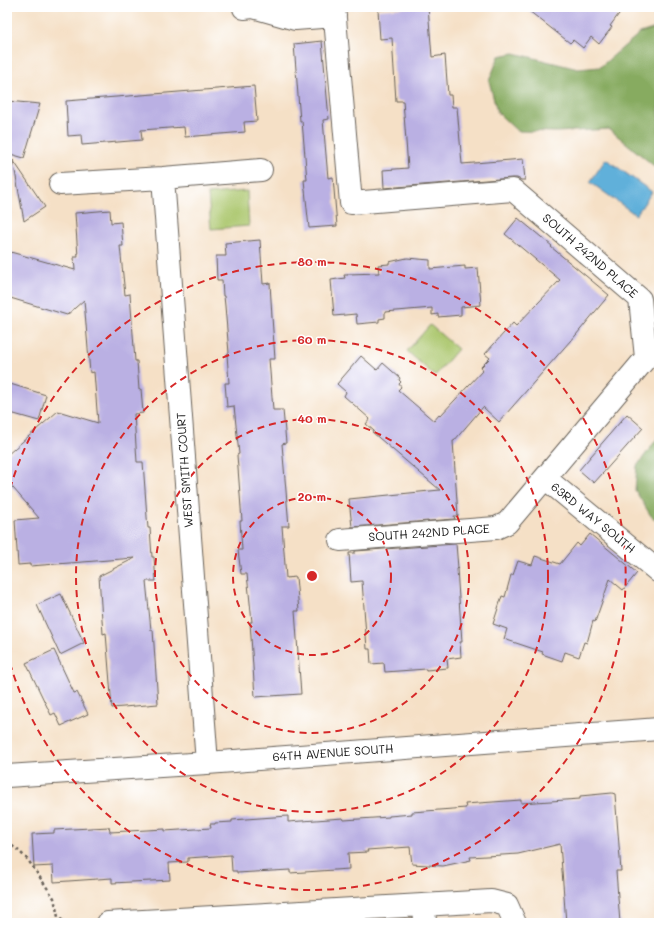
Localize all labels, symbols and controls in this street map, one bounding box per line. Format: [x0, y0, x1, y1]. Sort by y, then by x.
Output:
street label: SOUTH 242ND PLACE [540, 209, 642, 301]
text: 80 m [297, 253, 327, 269]
text: 60 m [298, 331, 326, 347]
text: 40 m [297, 410, 327, 426]
street label: WEST SMITH COURT [172, 411, 196, 528]
street label: 63RD WAY SOUTH [548, 478, 639, 556]
text: 20 m [298, 488, 326, 504]
street label: SOUTH 242ND PLACE [368, 520, 490, 544]
centre of rings [305, 569, 319, 583]
street label: 64TH AVENUE SOUTH [272, 740, 394, 764]

